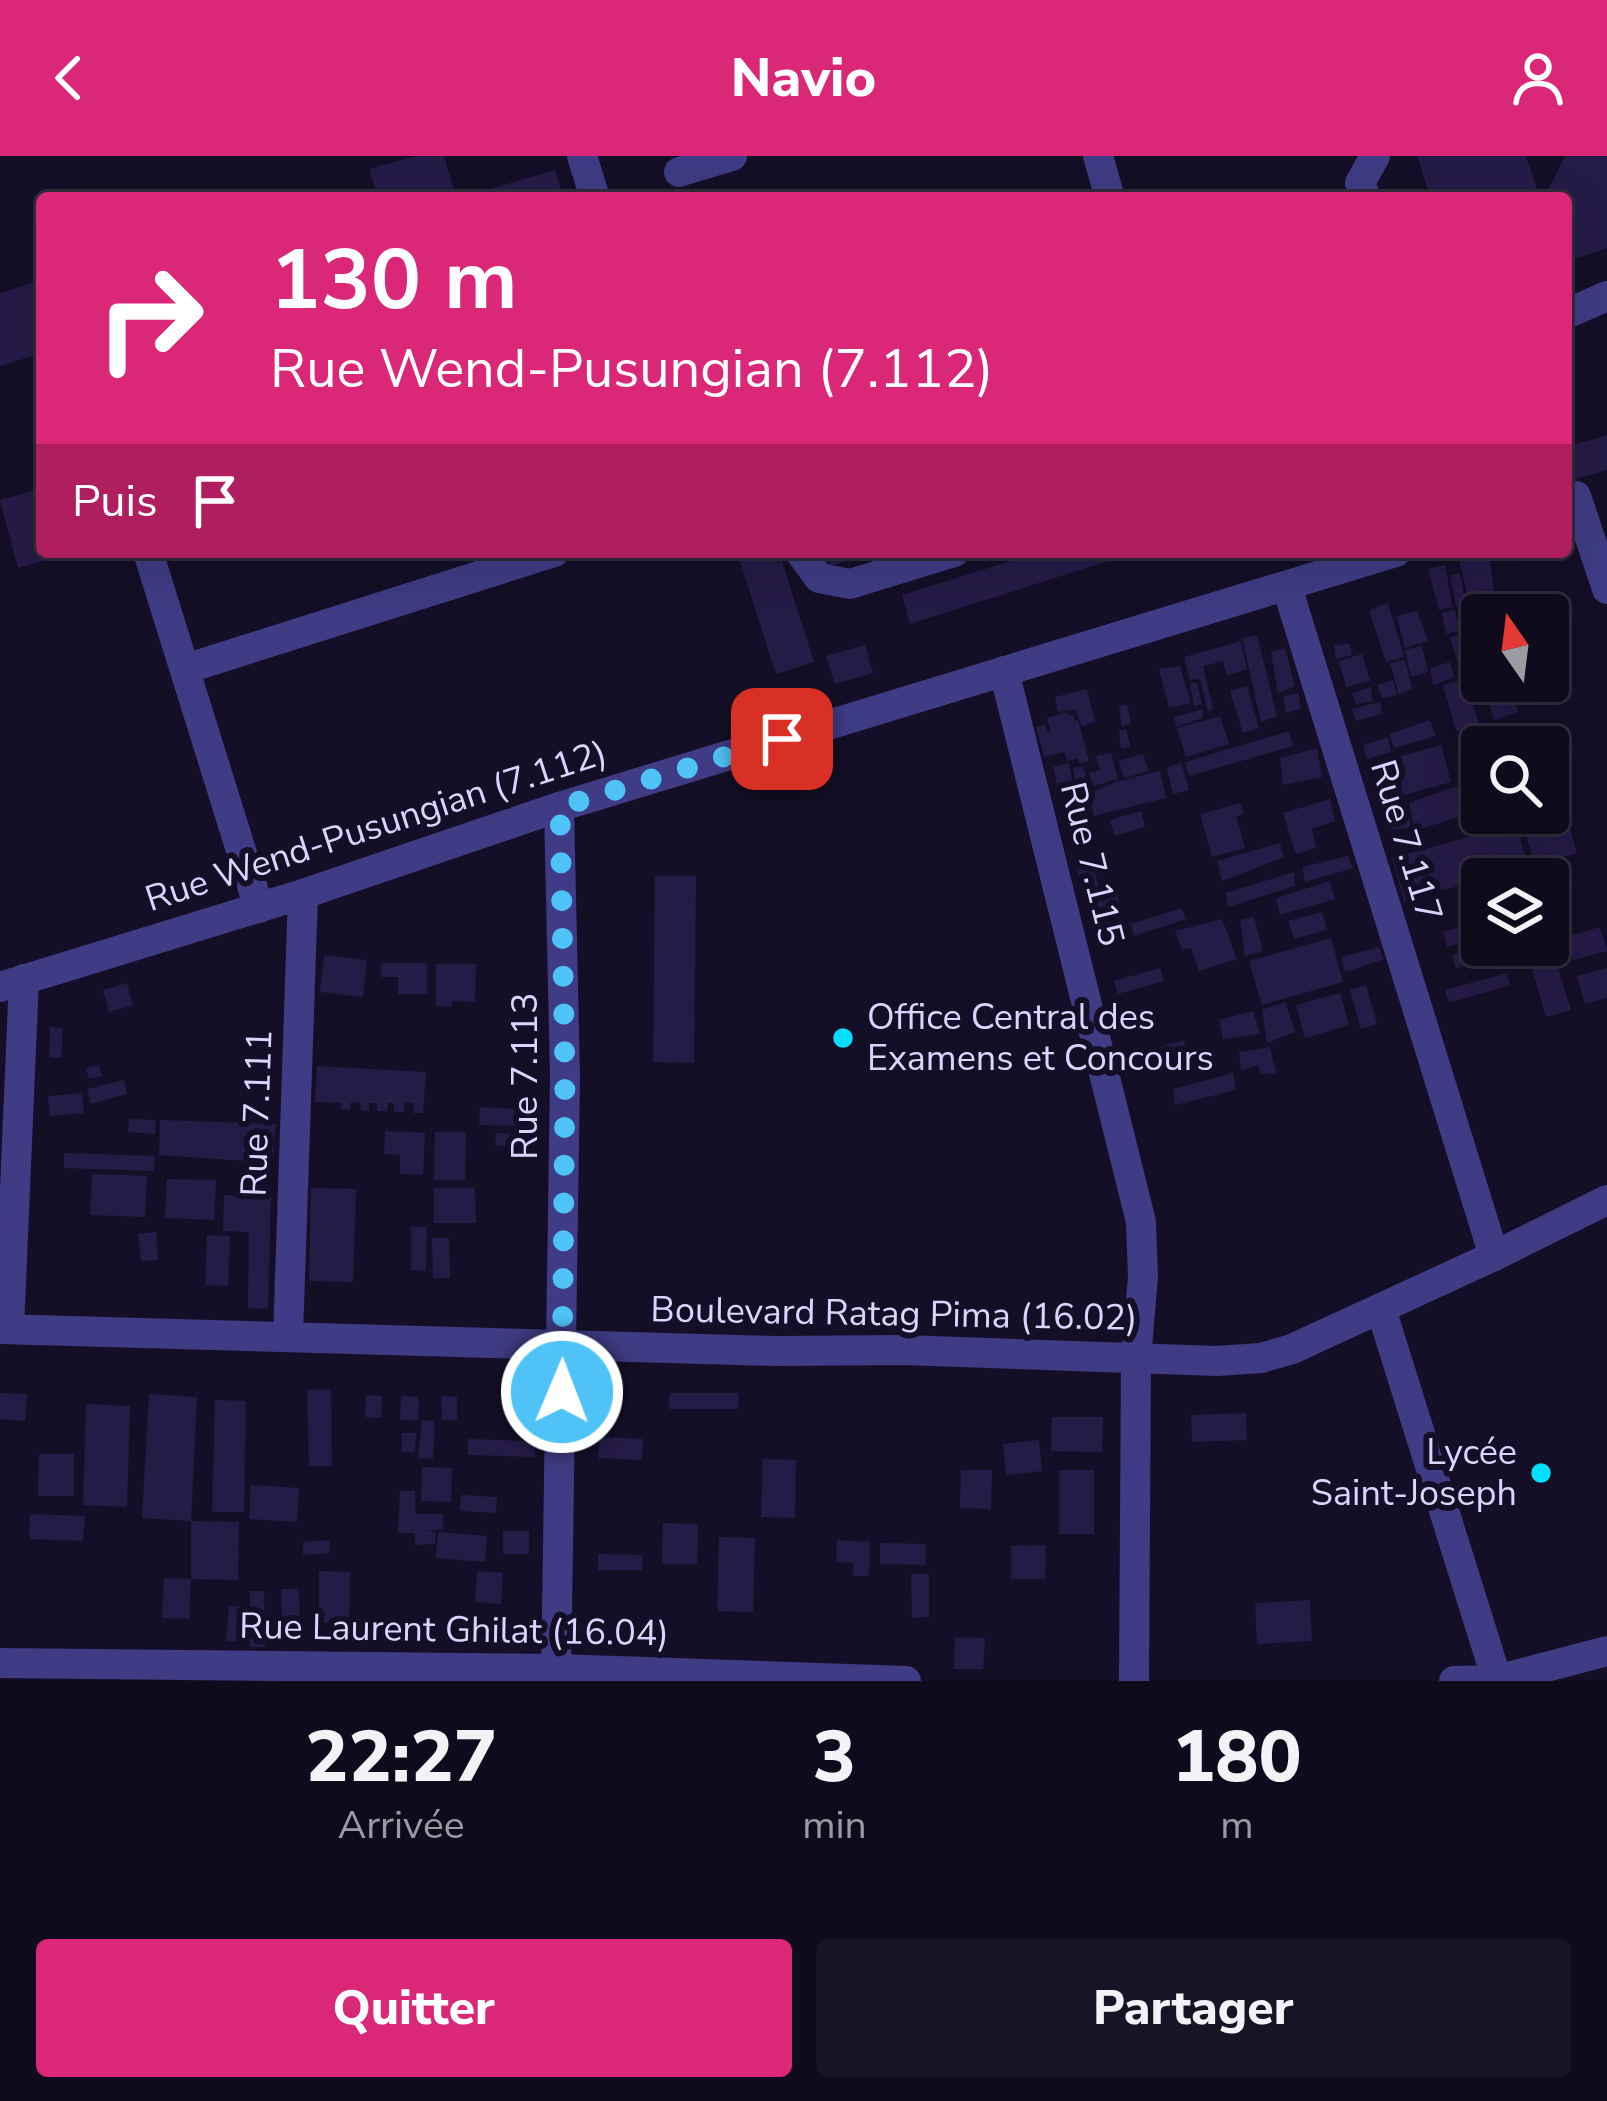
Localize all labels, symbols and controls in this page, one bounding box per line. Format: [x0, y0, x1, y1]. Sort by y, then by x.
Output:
text: Navio [731, 41, 876, 115]
icon: back [36, 45, 102, 111]
icon: person [1505, 45, 1571, 111]
text: 130 m [270, 223, 518, 338]
icon: right [72, 240, 228, 396]
text: Rue Wend-Pusungian (7.112) [270, 332, 994, 406]
icon: arrive [182, 468, 248, 534]
text: Puis [72, 471, 158, 532]
north arrow [1461, 594, 1569, 702]
map controls [1461, 594, 1569, 966]
pin [731, 688, 833, 790]
icon: arrive [749, 706, 815, 772]
button: search [1461, 726, 1569, 834]
street label: Rue Wend-Pusungian (7.112) [139, 728, 613, 924]
street label: Rue 7.117 [1358, 754, 1454, 928]
street label: Rue 7.115 [1048, 777, 1136, 951]
button: layers [1461, 858, 1569, 966]
street label: Rue 7.113 [501, 992, 550, 1160]
place label: Office Central des Examens et Concours [867, 993, 1214, 1083]
marker: Office Central des Examens et Concours [830, 1025, 856, 1051]
street label: Rue 7.111 [230, 1029, 284, 1197]
street label: Boulevard Ratag Pima (16.02) [650, 1285, 1138, 1343]
position arrow [499, 1329, 625, 1455]
place label: Lycée Saint-Joseph [1311, 1428, 1517, 1518]
marker: Lycée Saint-Joseph [1528, 1460, 1554, 1486]
street label: Rue Laurent Ghilat (16.04) [239, 1602, 669, 1658]
text: 22:27 [305, 1708, 497, 1806]
text: 3 [813, 1708, 856, 1806]
text: 180 [1172, 1708, 1302, 1806]
text: Arrivée [338, 1799, 464, 1852]
text: min [802, 1799, 867, 1852]
text: m [1220, 1799, 1254, 1852]
button: Quitter [36, 1939, 792, 2077]
button: Partager [816, 1939, 1571, 2077]

